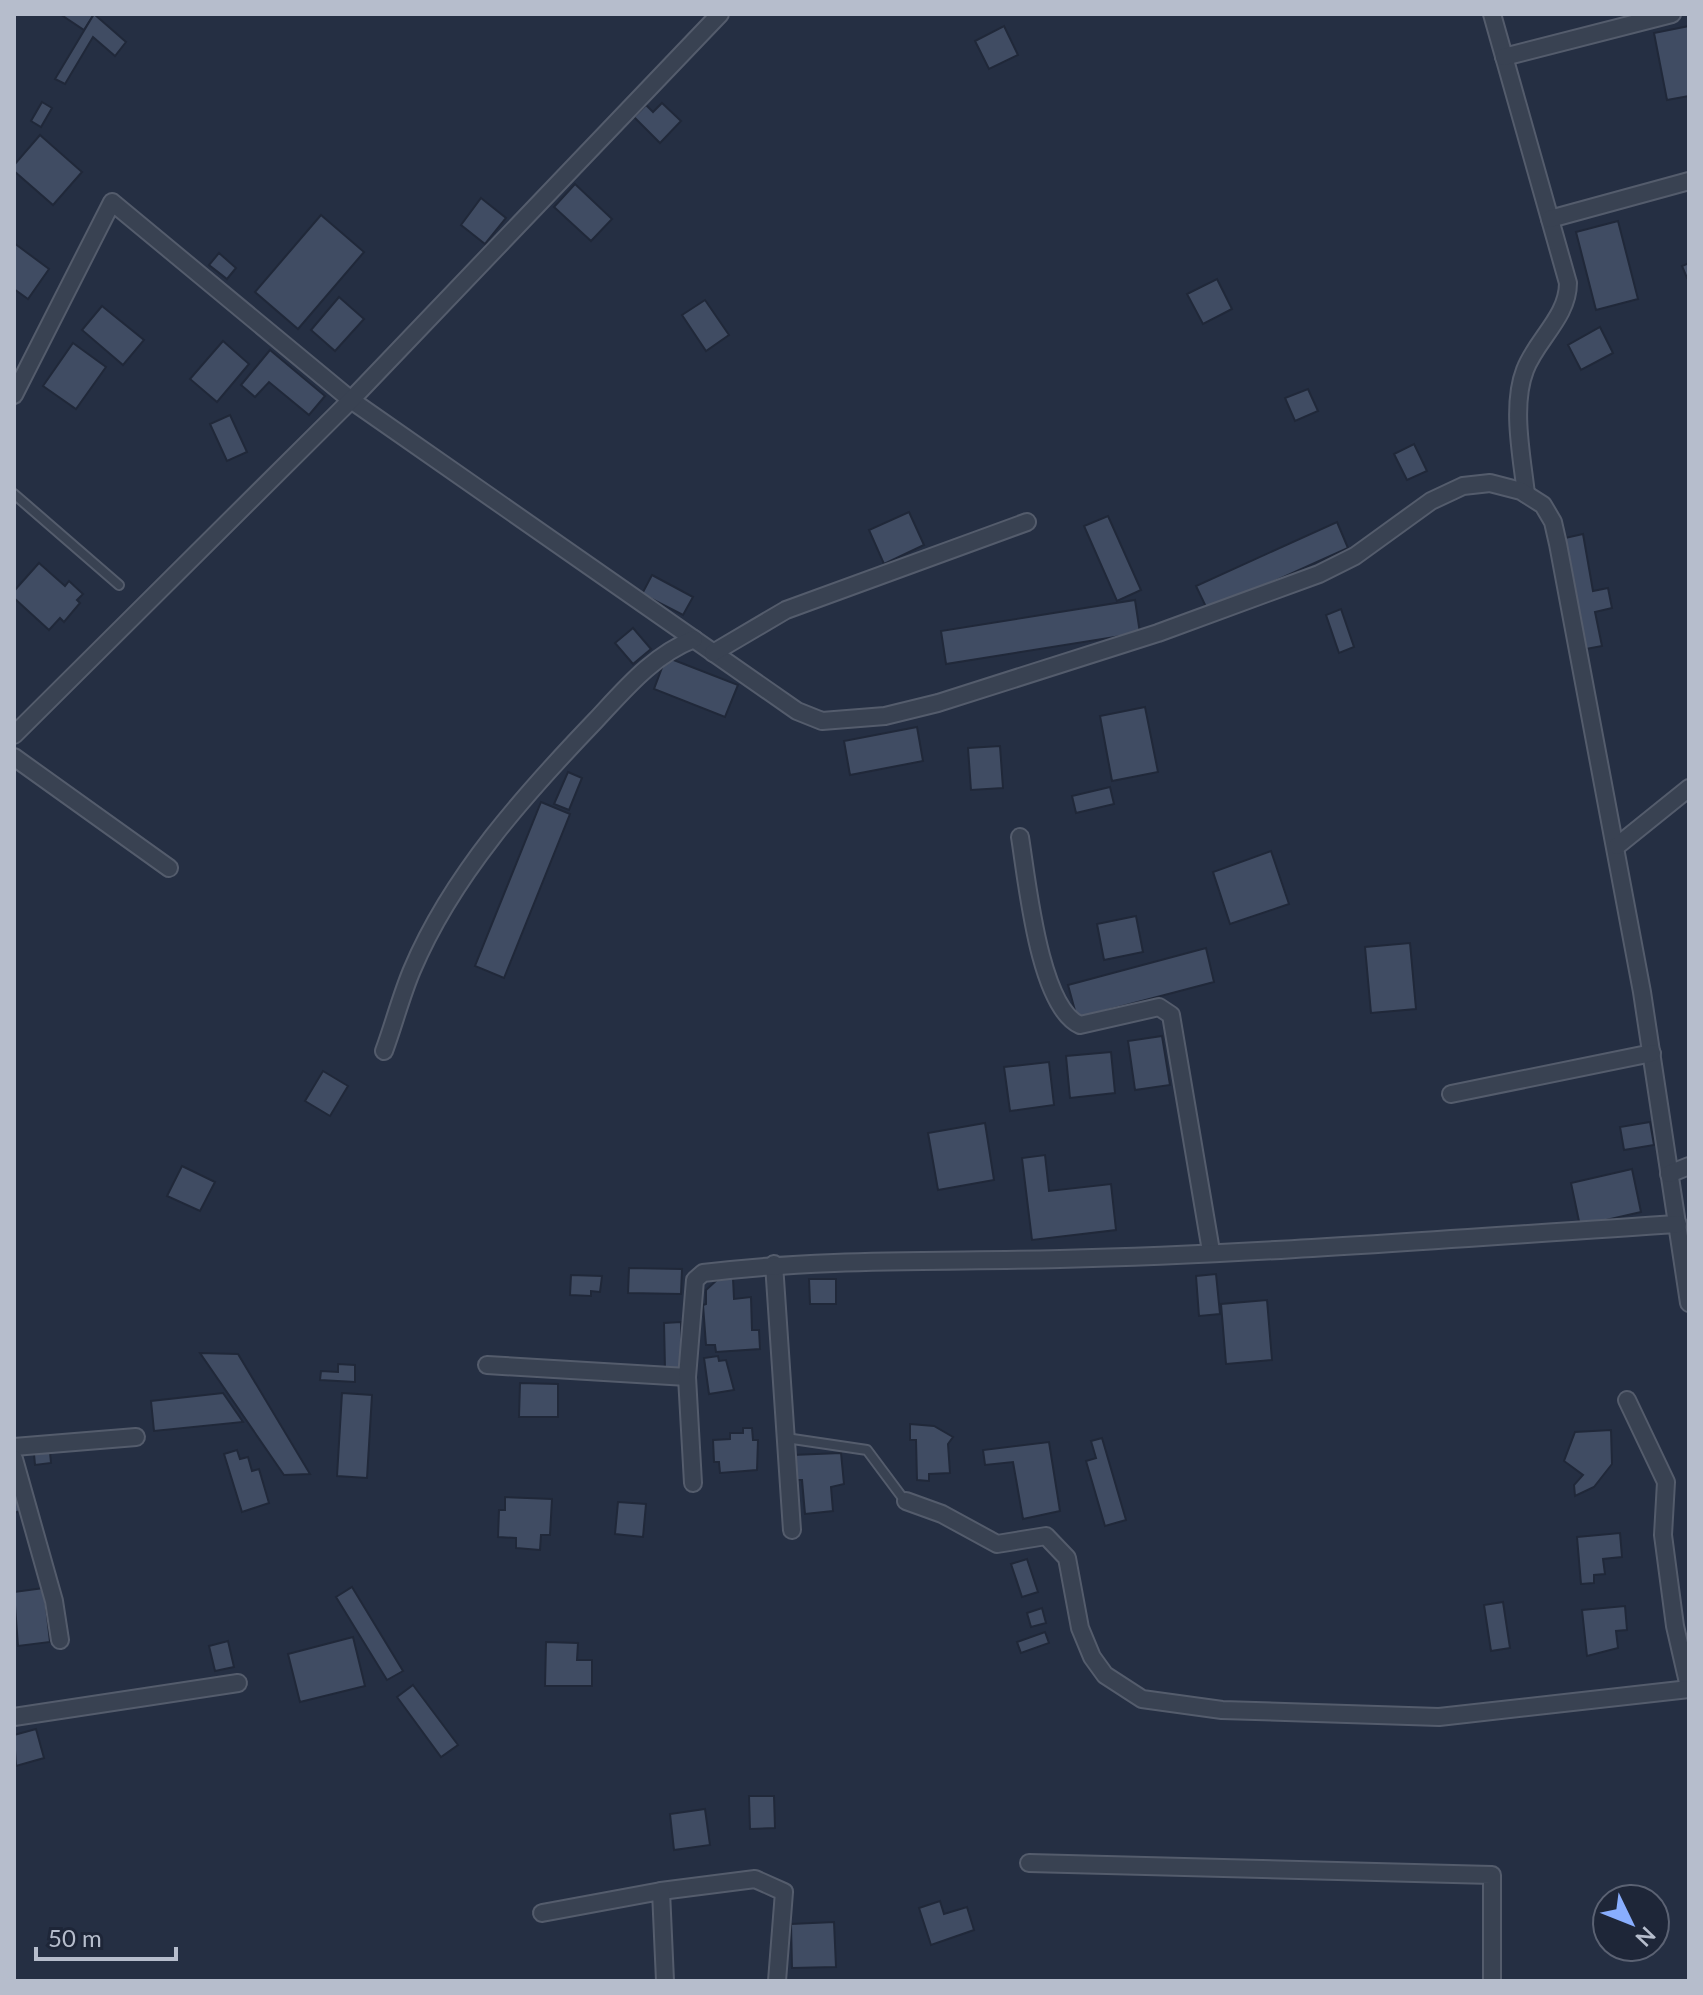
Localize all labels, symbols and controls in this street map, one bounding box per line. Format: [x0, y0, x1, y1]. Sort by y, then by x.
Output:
north arrow [1591, 1883, 1671, 1963]
scale bar [36, 1911, 176, 1961]
text: N [1630, 1922, 1662, 1952]
text: 50 m [48, 1923, 102, 1952]

